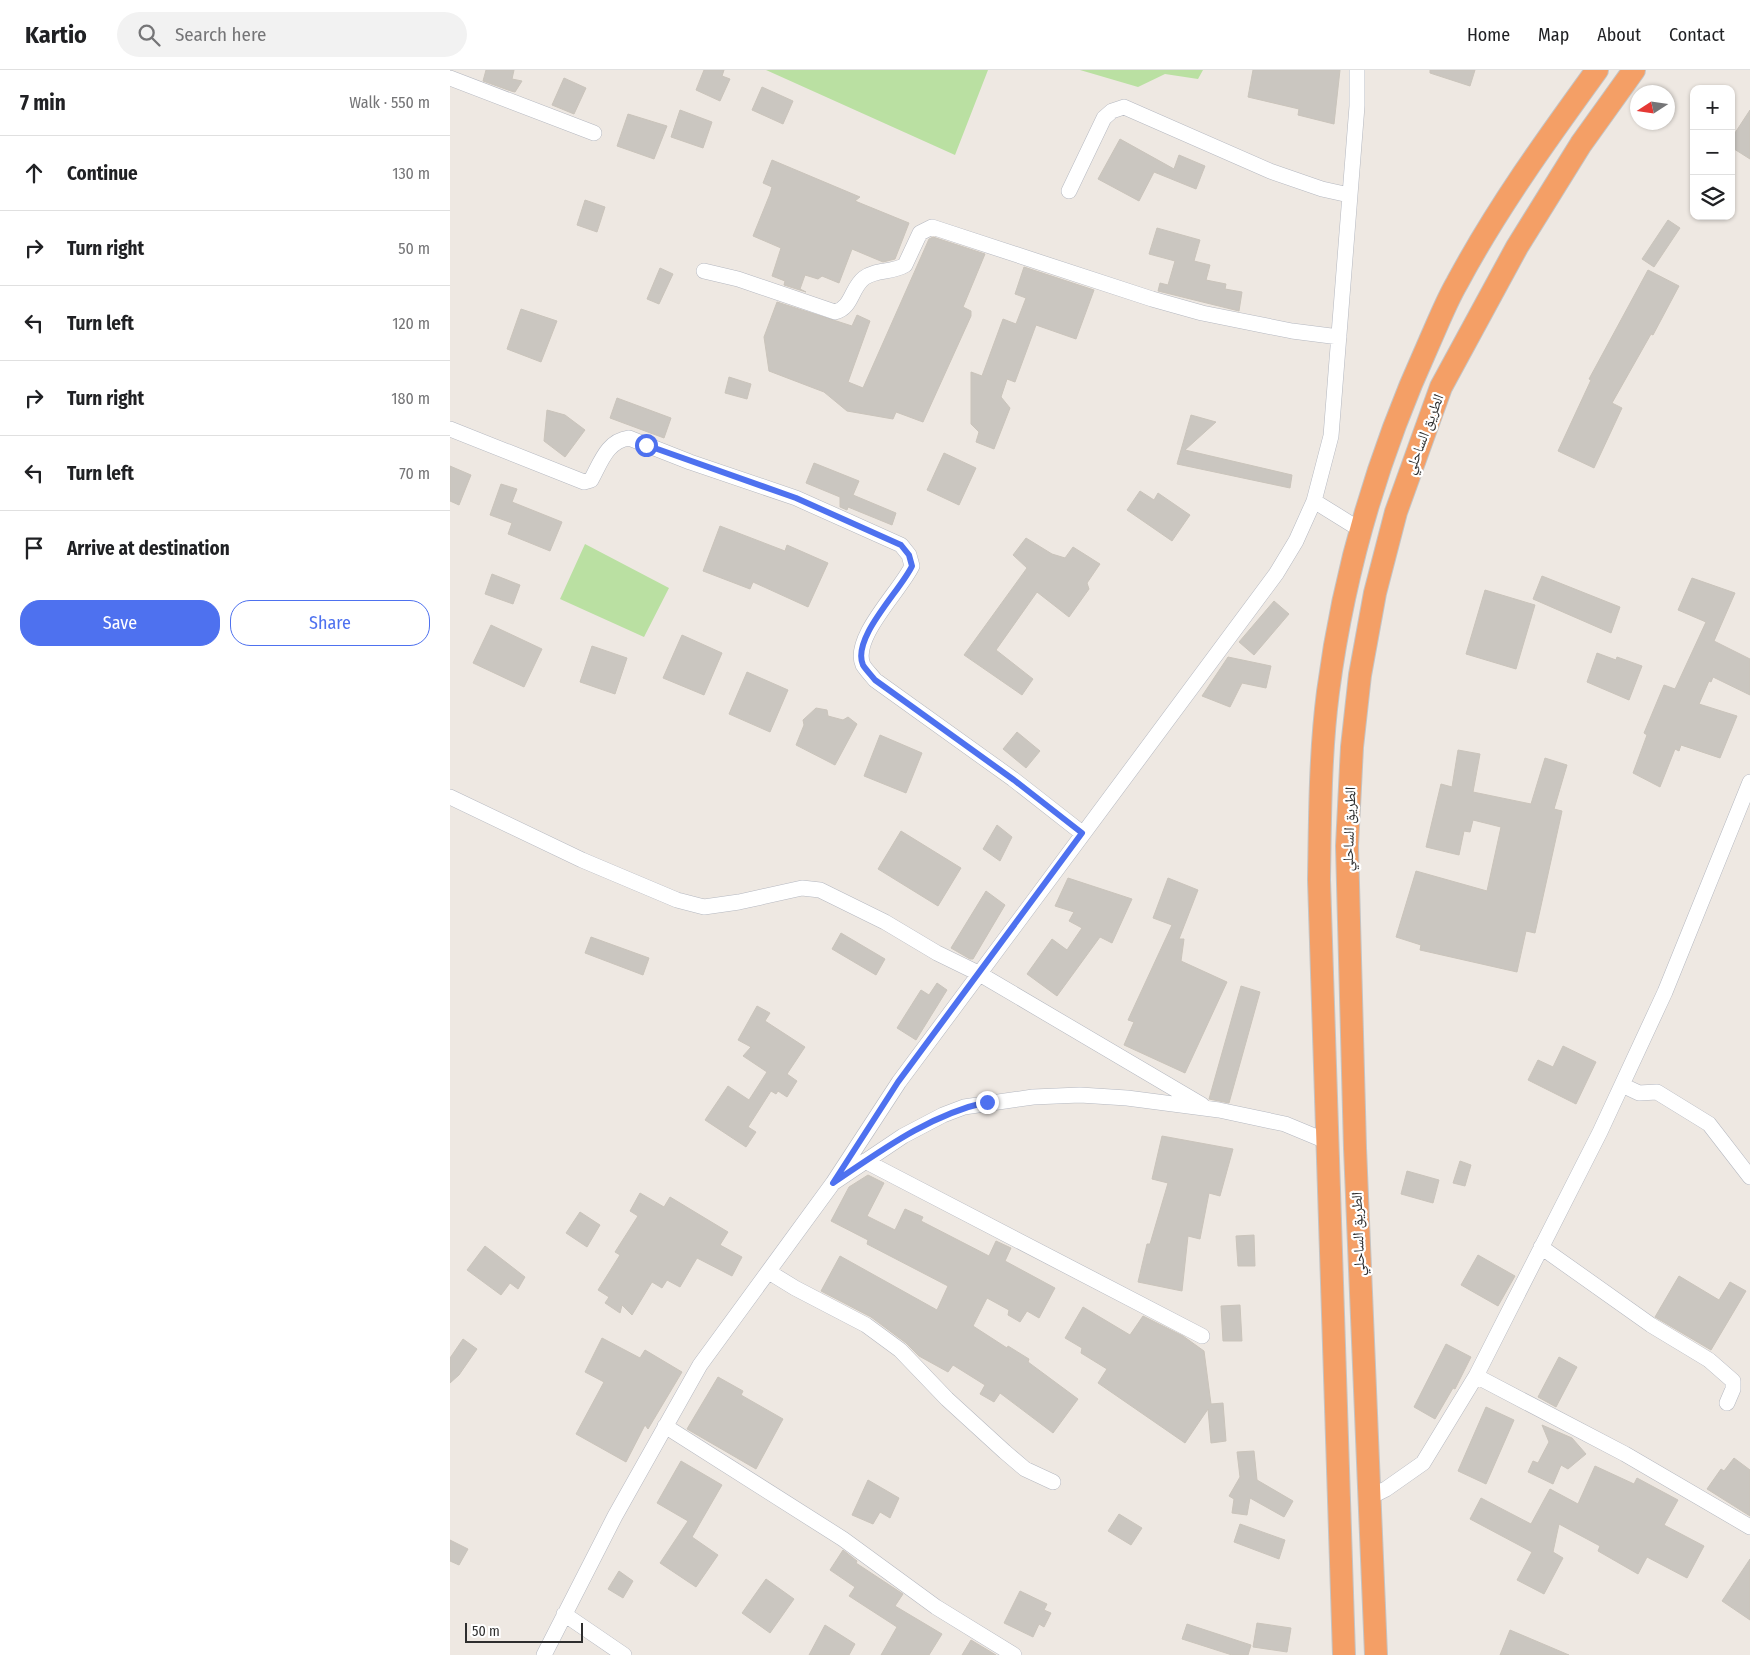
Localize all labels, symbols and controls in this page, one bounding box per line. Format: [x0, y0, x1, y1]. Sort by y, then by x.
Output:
search box [117, 12, 467, 57]
text: Kartio [25, 21, 87, 49]
icon: search [135, 21, 163, 49]
text: Search here [175, 23, 266, 46]
text: Home [1467, 24, 1510, 46]
text: Map [1538, 24, 1569, 46]
text: About [1597, 24, 1641, 46]
text: Contact [1669, 24, 1725, 46]
north arrow [1630, 85, 1675, 130]
map controls [1690, 85, 1735, 220]
button: + [1690, 85, 1735, 130]
text: 7 min [20, 90, 66, 116]
text: Walk · 550 m [349, 93, 430, 112]
button: − [1690, 130, 1735, 175]
icon: ahead [20, 159, 48, 187]
text: Continue [67, 162, 138, 185]
text: 130 m [392, 164, 430, 183]
button: layers [1690, 175, 1735, 220]
icon: right [20, 234, 48, 262]
text: Turn right [67, 237, 144, 260]
text: 50 m [398, 239, 430, 258]
icon: left [20, 309, 48, 337]
text: Turn left [67, 312, 134, 335]
text: 120 m [392, 314, 430, 333]
icon: right [20, 384, 48, 412]
text: Turn right [67, 387, 144, 410]
text: 180 m [391, 389, 430, 408]
street label: الطريق الساحلي [1400, 391, 1450, 478]
route start [635, 434, 658, 457]
icon: left [20, 459, 48, 487]
text: Turn left [67, 462, 134, 485]
text: 70 m [399, 464, 430, 483]
icon: arrive [20, 534, 48, 562]
text: Arrive at destination [67, 537, 230, 560]
button: Save [20, 600, 220, 646]
button: Share [230, 600, 430, 646]
street label: الطريق الساحلي [1339, 786, 1362, 872]
route end [976, 1091, 999, 1114]
street label: الطريق الساحلي [1348, 1191, 1371, 1277]
scale bar [465, 1620, 582, 1643]
text: 50 m [472, 1623, 500, 1640]

